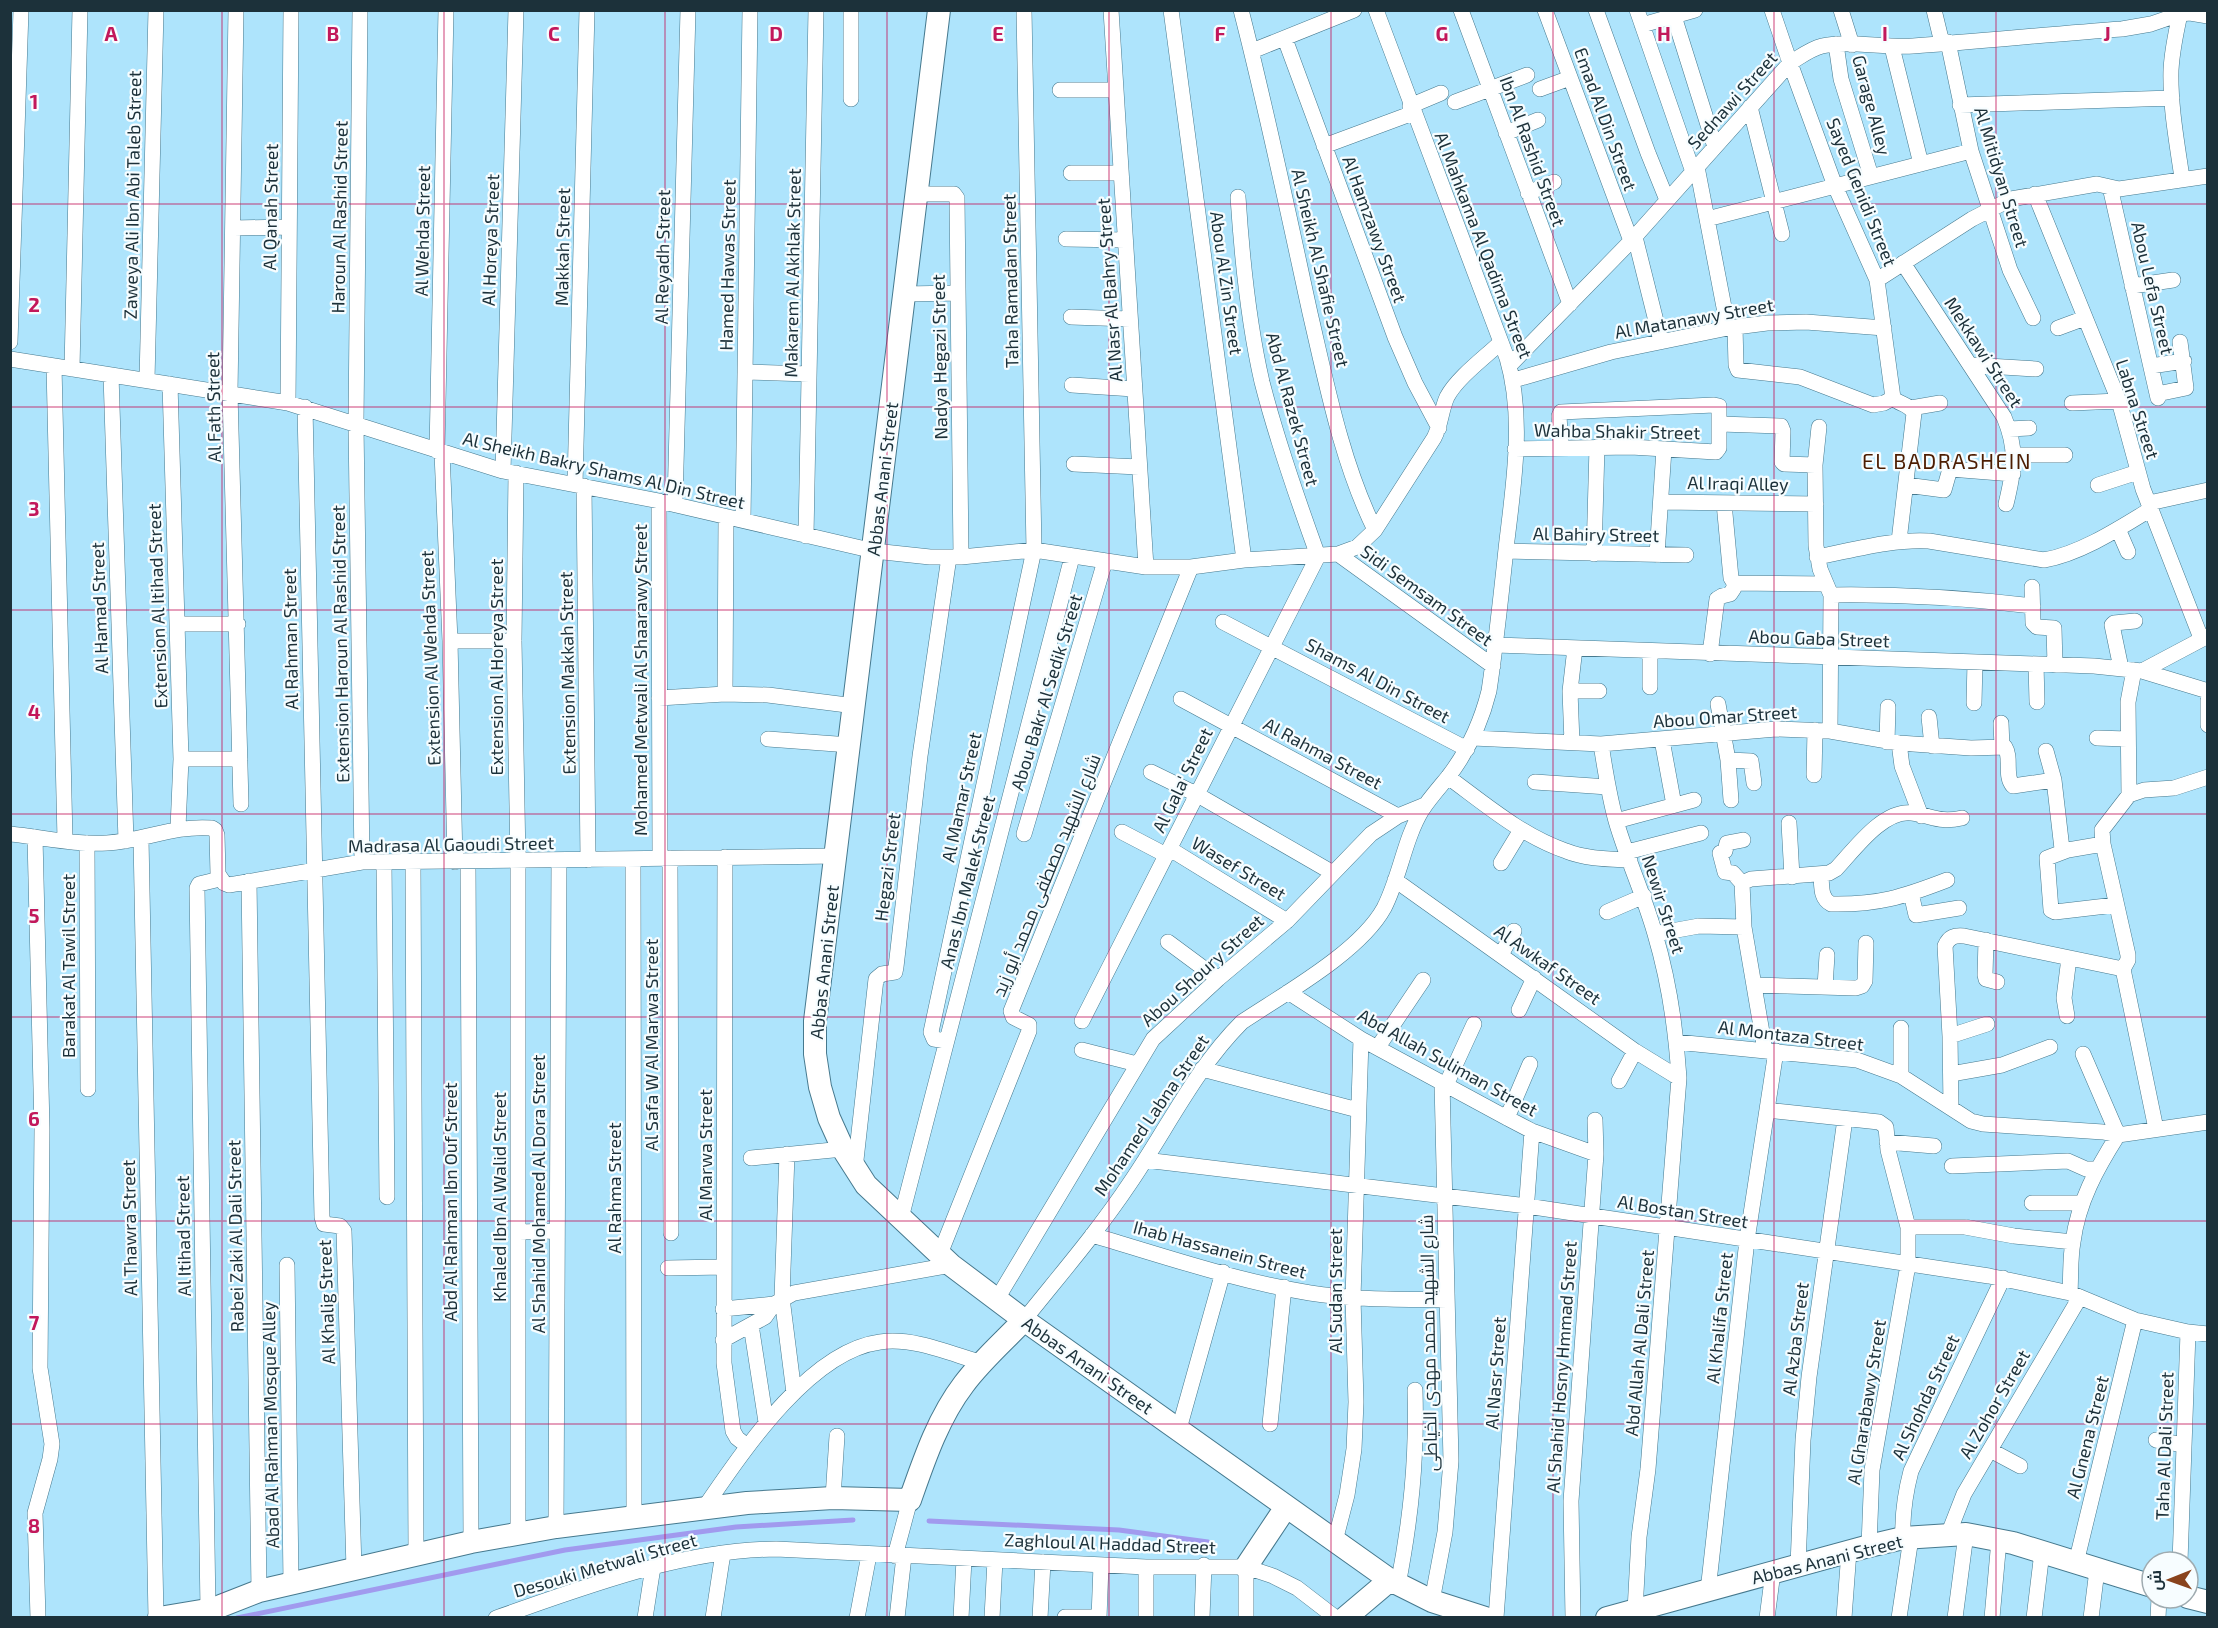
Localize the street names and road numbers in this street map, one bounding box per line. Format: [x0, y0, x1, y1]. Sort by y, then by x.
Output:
street label: Emad Al Din Street [1570, 44, 1642, 194]
street label: Sednawi Street [1682, 47, 1782, 153]
street label: Garage Alley [1848, 53, 1896, 158]
street label: Zaweya Ali Ibn Abi Taleb Street [119, 70, 145, 320]
street label: Ibn Al Rashid Street [1496, 73, 1570, 229]
street label: Al Mitidyan Street [1970, 104, 2034, 250]
street label: Sayed Genidi Street [1822, 115, 1902, 270]
street label: Haroun Al Rashid Street [326, 120, 352, 314]
street label: Al Mahkama Al Qadima Street [1431, 129, 1538, 362]
street label: Al Qanah Street [258, 143, 282, 271]
street label: Al Hamzawy Street [1338, 152, 1412, 306]
street label: Al Wehda Street [410, 165, 434, 297]
street label: Al Sheikh Al Shafie Street [1287, 167, 1355, 370]
street label: Makarem Al Akhlak Street [779, 168, 805, 378]
street label: Al Horeya Street [477, 173, 503, 306]
street label: Hamed Hawas Street [715, 179, 739, 351]
street label: Makkah Street [550, 187, 574, 306]
street label: Al Reyadh Street [650, 189, 674, 325]
street label: Taha Ramadan Street [997, 194, 1023, 368]
street label: Al Nasr Al Bahry Street [1092, 197, 1126, 383]
street label: Abou Al Zin Street [1206, 210, 1248, 356]
street label: Abou Lefa Street [2127, 219, 2179, 357]
street label: Nadya Hegazi Street [927, 274, 951, 440]
street label: Al Matanawy Street [1613, 293, 1775, 343]
street label: Mekkawi Street [1940, 293, 2028, 411]
street label: Abd Al Razek Street [1262, 330, 1324, 488]
street label: Al Fath Street [201, 351, 225, 463]
street label: Labna Street [2112, 356, 2165, 462]
street label: Abbas Anani Street [862, 401, 902, 557]
street label: Wahba Shakir Street [1534, 419, 1700, 443]
street label: Al Sheikh Bakry Shams Al Din Street [461, 427, 747, 513]
street label: Al Iraqi Alley [1687, 471, 1789, 495]
street label: Extension Al Itihad Street [142, 503, 172, 709]
street label: Extension Haroun Al Rashid Street [327, 505, 353, 783]
street label: Al Bahiry Street [1533, 522, 1660, 546]
street label: Mohamed Metwali Al Shaarawy Street [629, 524, 651, 836]
street label: Sidi Semsam Street [1357, 540, 1497, 650]
street label: Al Hamad Street [86, 542, 112, 674]
street label: Extension Al Wehda Street [415, 550, 445, 766]
street label: Extension Al Horeya Street [485, 558, 507, 775]
street label: Al Rahman Street [278, 568, 302, 710]
street label: Extension Makkah Street [554, 571, 580, 775]
street label: Abou Bakr Al Sedik Street [1006, 591, 1086, 793]
street label: Abou Gaba Street [1748, 625, 1890, 651]
street label: Shams Al Din Street [1302, 633, 1454, 727]
street label: Abou Omar Street [1652, 700, 1798, 732]
street label: Al Rahma Street [1260, 712, 1386, 794]
street label: Al Gala' Street [1147, 724, 1217, 836]
street label: Al Mamar Street [936, 730, 986, 864]
street label: شارع الشهيد مصطفى محمد أبو زيد [987, 750, 1107, 1000]
street label: Anas Ibn Malek Street [935, 793, 999, 971]
street label: Hegazi Street [869, 811, 905, 923]
street label: Madrasa Al Gaoudi Street [348, 831, 554, 857]
street label: Wasef Street [1188, 831, 1290, 905]
street label: Newir Street [1638, 852, 1690, 956]
street label: Barakat Al Tawil Street [57, 874, 79, 1058]
street label: Abbas Anani Street [805, 884, 843, 1040]
street label: Abou Shoury Street [1136, 909, 1268, 1031]
street label: Al Awkaf Street [1490, 919, 1606, 1009]
street label: Al Safa W Al Marwa Street [640, 939, 662, 1151]
street label: Abd Allah Suliman Street [1354, 1003, 1542, 1121]
street label: Al Montaza Street [1717, 1015, 1865, 1055]
street label: Mohamed Labna Street [1089, 1030, 1213, 1200]
street label: Al Shahid Mohamed Al Dora Street [527, 1054, 549, 1333]
street label: Abd Al Rahman Ibn Ouf Street [439, 1082, 461, 1322]
street label: Al Marwa Street [694, 1089, 716, 1221]
street label: Khaled Ibn Al Walid Street [488, 1092, 510, 1302]
street label: Al Rahma Street [603, 1122, 625, 1254]
street label: Rabei Zaki Al Dali Street [222, 1139, 248, 1332]
street label: Al Thawra Street [117, 1159, 141, 1296]
street label: Al Itihad Street [171, 1175, 195, 1297]
street label: Al Bostan Street [1616, 1190, 1750, 1232]
street label: شارع الشهيد محمد مهدى الخياطى [1415, 1214, 1443, 1472]
street label: Ihab Hassanein Street [1131, 1215, 1309, 1283]
street label: Al Sudan Street [1324, 1228, 1346, 1354]
street label: Al Khalig Street [313, 1239, 339, 1365]
street label: Al Shahid Hosny Hmmad Street [1541, 1240, 1581, 1494]
street label: Abd Allah Al Dali Street [1620, 1249, 1658, 1437]
street label: Al Khalifa Street [1701, 1251, 1737, 1385]
street label: Al Azba Street [1777, 1281, 1813, 1397]
street label: Abad Al Rahman Mosque Alley [257, 1301, 283, 1549]
street label: Abbas Anani Street [1018, 1312, 1158, 1418]
street label: Al Nasr Street [1480, 1316, 1510, 1430]
street label: Al Gharabawy Street [1842, 1318, 1890, 1486]
street label: Al Shohda Street [1886, 1331, 1964, 1463]
street label: Al Zohor Street [1954, 1346, 2034, 1462]
street label: Taha Al Dali Street [2150, 1371, 2178, 1521]
street label: Al Gnena Street [2061, 1373, 2113, 1501]
street label: Desouki Metwali Street [511, 1528, 699, 1602]
street label: Zaghloul Al Haddad Street [1004, 1528, 1216, 1558]
street label: Abbas Anani Street [1749, 1530, 1905, 1588]

